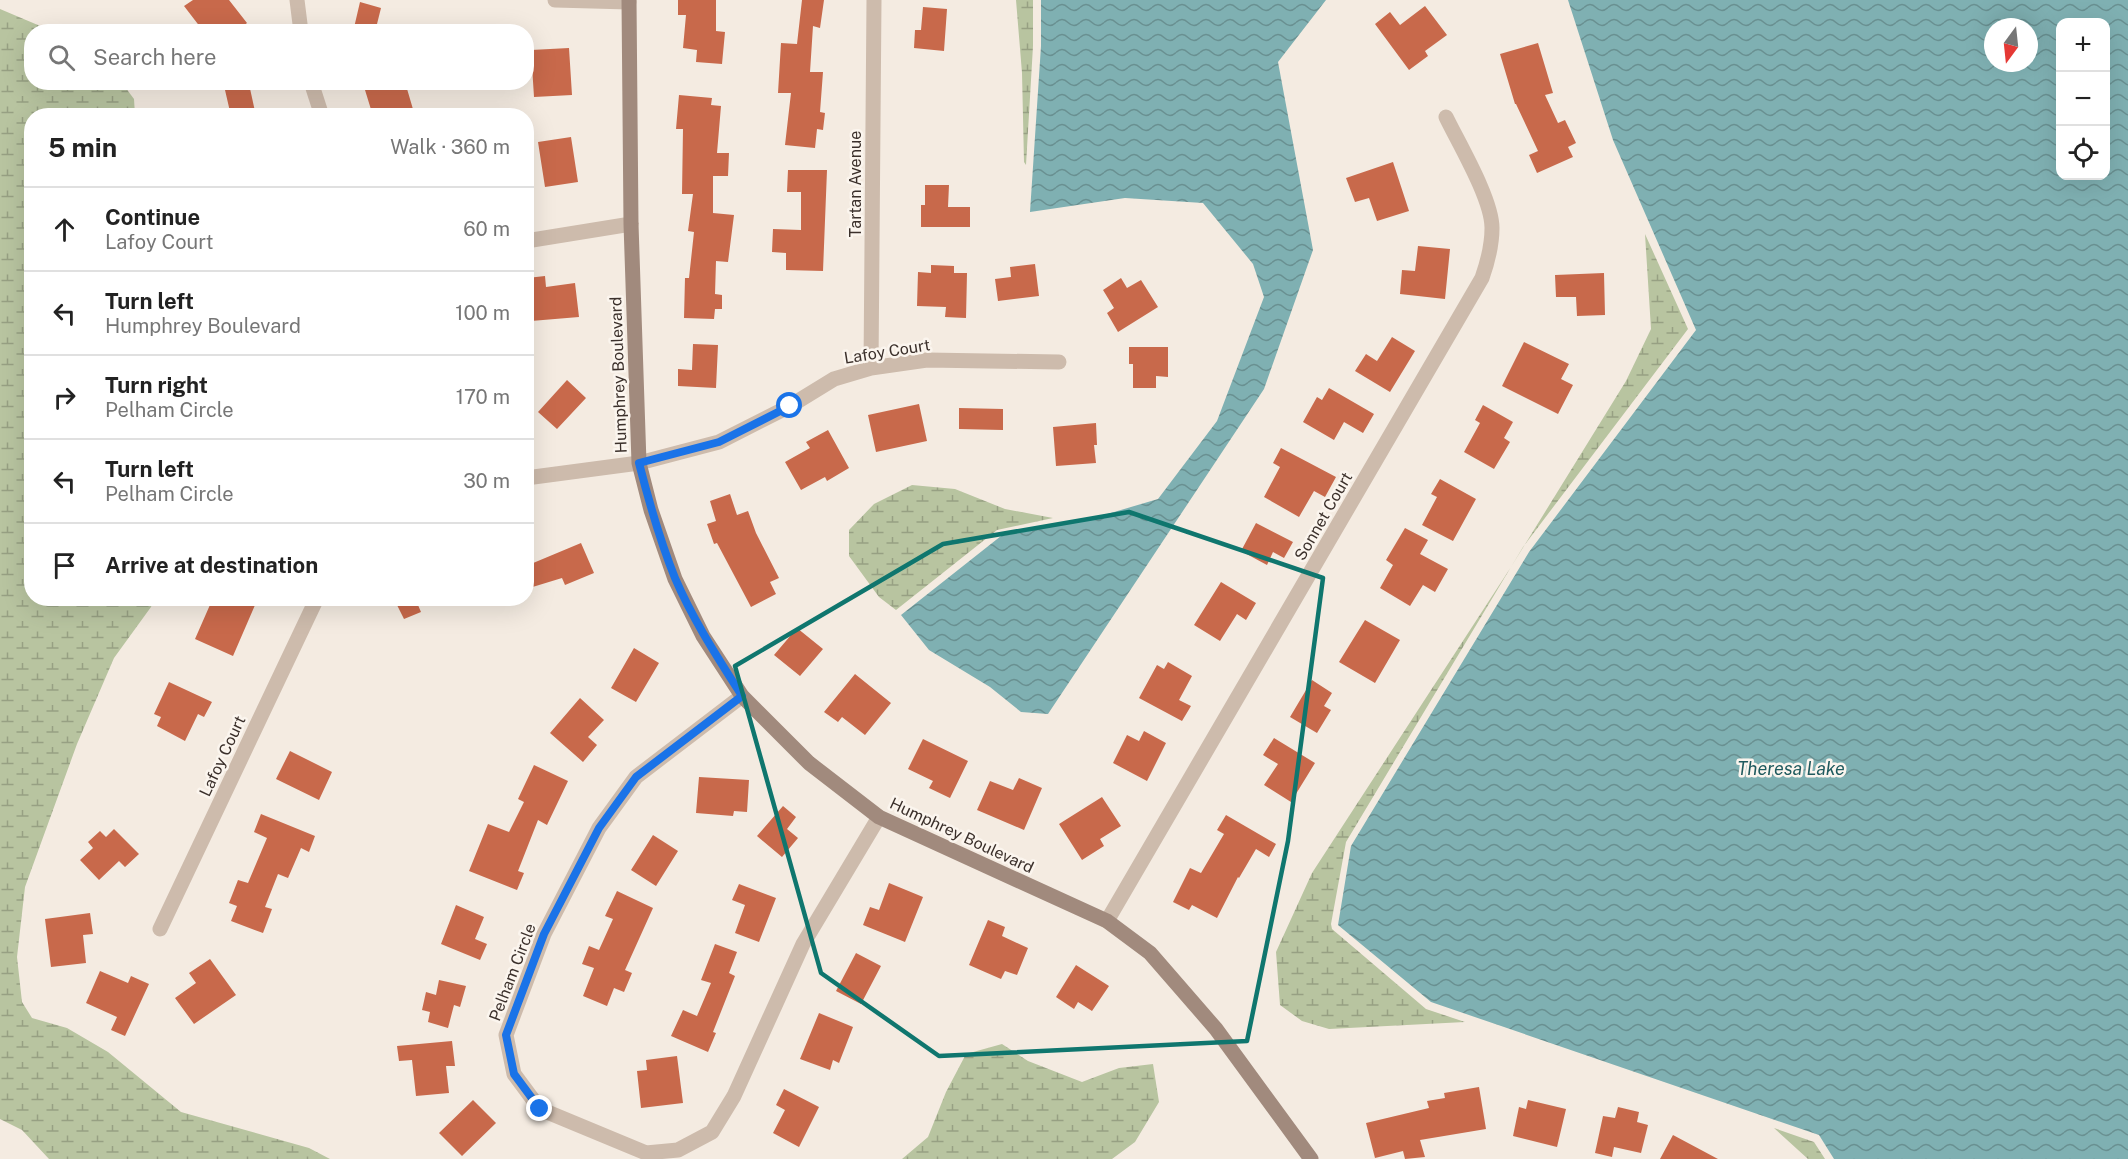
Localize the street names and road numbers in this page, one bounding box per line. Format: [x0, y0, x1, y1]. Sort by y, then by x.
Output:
street label: Tartan Avenue [846, 131, 865, 237]
street label: Humphrey Boulevard [606, 296, 631, 454]
street label: Lafoy Court [843, 335, 931, 368]
street label: Sonnet Court [1291, 469, 1356, 564]
street label: Lafoy Court [196, 713, 249, 800]
street label: Humphrey Boulevard [887, 794, 1037, 877]
street label: Pelham Circle [485, 921, 540, 1024]

